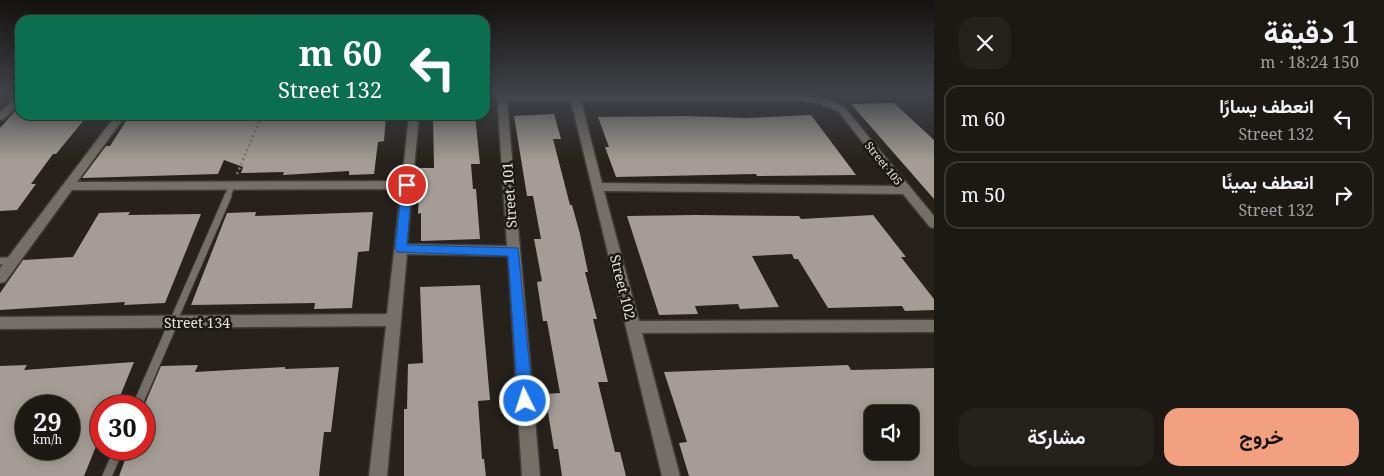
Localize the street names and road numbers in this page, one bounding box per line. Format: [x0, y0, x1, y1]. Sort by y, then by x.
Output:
street label: Street 105 [862, 138, 906, 188]
street label: Street 101 [497, 161, 521, 229]
street label: Street 102 [606, 253, 640, 321]
street label: Street 134 [164, 313, 230, 332]

